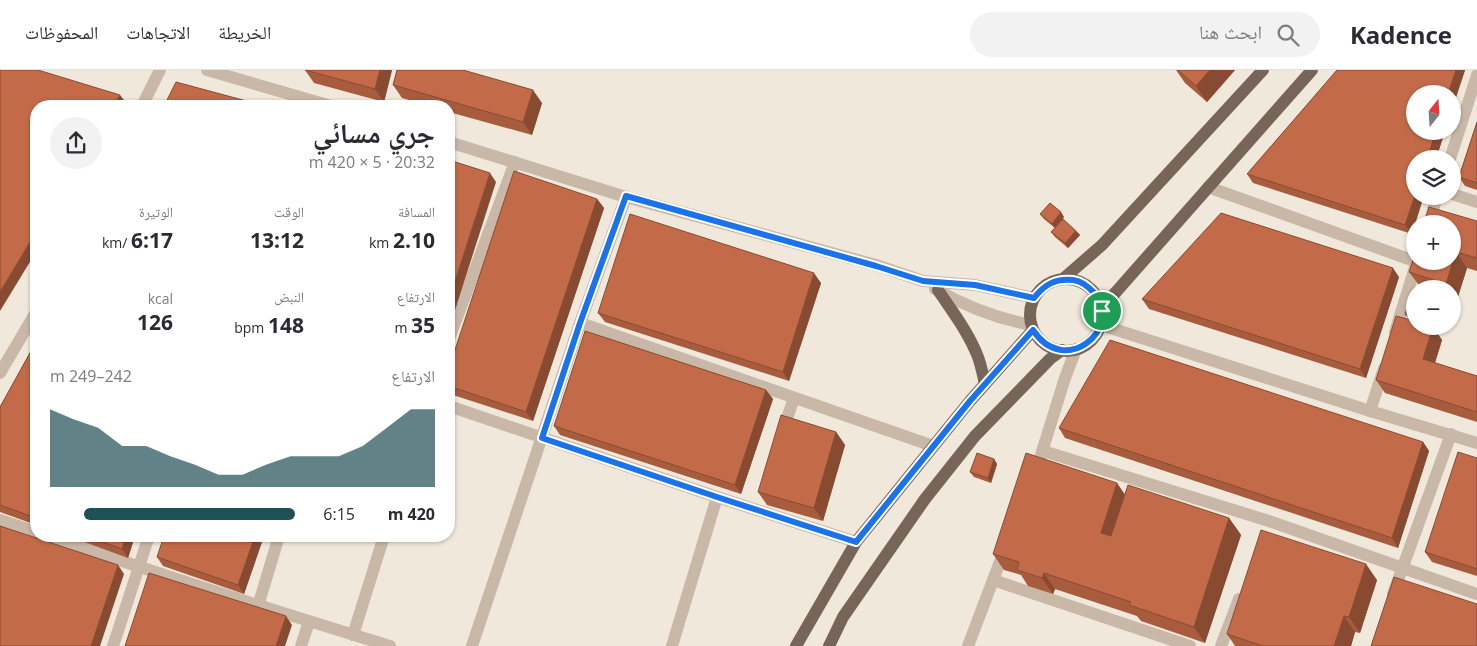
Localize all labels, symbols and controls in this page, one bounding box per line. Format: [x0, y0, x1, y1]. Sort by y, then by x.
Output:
search box [970, 12, 1320, 57]
text: Kadence [1350, 18, 1452, 51]
text: ابحث هنا [1199, 19, 1262, 45]
text: المحفوظات [25, 20, 98, 44]
text: الاتجاهات [126, 20, 190, 44]
text: الخريطة [218, 20, 271, 44]
icon: search [1274, 21, 1302, 49]
north arrow [1406, 85, 1461, 140]
map controls [1406, 85, 1461, 335]
text: جري مسائي [313, 113, 435, 151]
button: share [50, 117, 102, 169]
button: layers [1406, 150, 1461, 205]
text: 20:32 · 5 × 420 m [309, 151, 435, 173]
text: الوتيرة [139, 202, 173, 221]
text: الوقت [274, 202, 304, 221]
text: المسافة [398, 202, 435, 221]
button: + [1406, 215, 1461, 270]
text: 6:17 [131, 226, 173, 254]
text: 13:12 [250, 226, 304, 254]
text: 2.10 [393, 226, 435, 254]
text: /km [102, 233, 131, 252]
text: km [369, 233, 393, 252]
button: − [1406, 280, 1461, 335]
text: النبض [274, 287, 304, 306]
text: الارتفاع [397, 287, 435, 306]
text: kcal [148, 289, 173, 308]
pin [1081, 290, 1123, 332]
icon: arrive [1088, 297, 1116, 325]
text: 126 [137, 308, 173, 336]
text: 148 [268, 311, 304, 339]
text: 35 [411, 311, 435, 339]
text: bpm [234, 318, 268, 337]
text: m [394, 318, 411, 337]
text: 242–249 m [50, 365, 132, 387]
text: الارتفاع [391, 365, 435, 387]
text: 6:15 [323, 503, 355, 525]
text: 420 m [388, 503, 435, 525]

